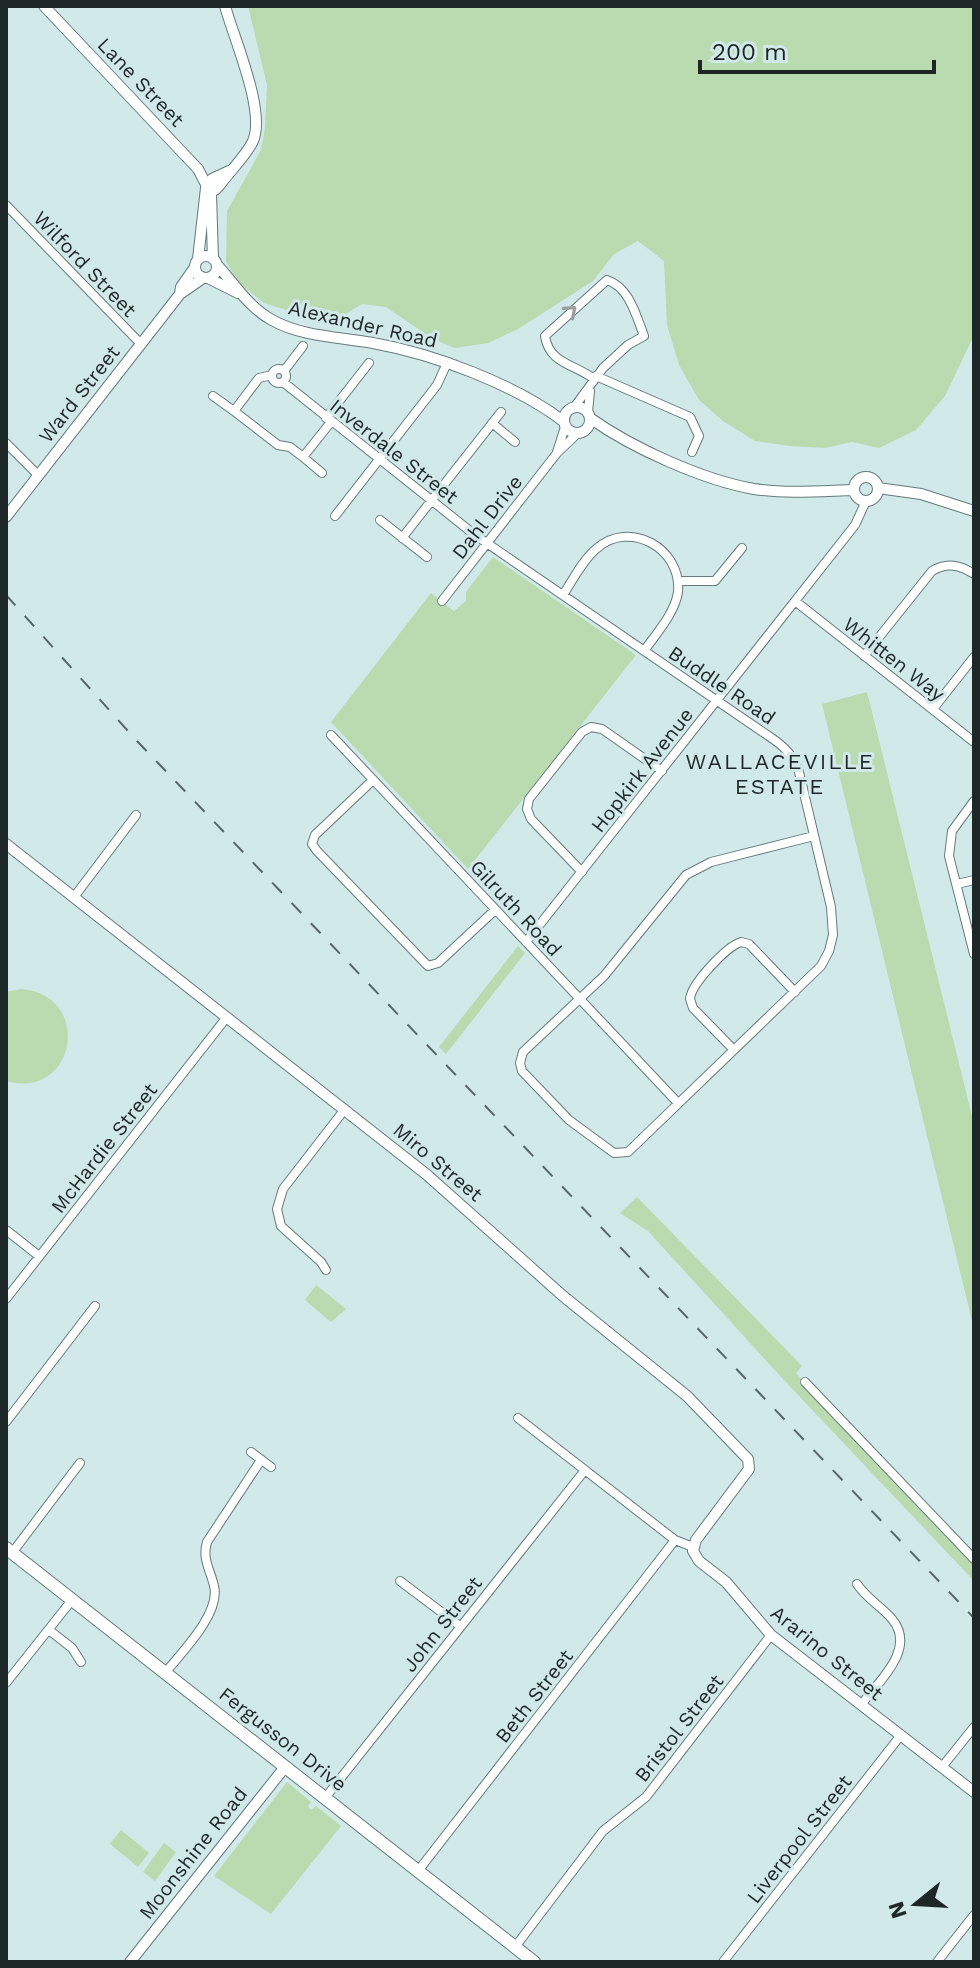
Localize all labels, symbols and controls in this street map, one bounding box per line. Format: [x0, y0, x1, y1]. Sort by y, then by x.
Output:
scale bar [700, 24, 934, 74]
street label: Lane Street [93, 33, 190, 132]
text: 200 m [712, 38, 787, 66]
street label: Wilford Street [29, 206, 142, 322]
street label: Alexander Road [286, 295, 440, 353]
one-way arrow [562, 306, 577, 320]
street label: Ward Street [33, 340, 125, 448]
street label: Inverdale Street [325, 393, 463, 509]
street label: Dahl Drive [447, 470, 527, 564]
street label: Whitten Way [838, 612, 950, 706]
street label: Buddle Road [664, 640, 780, 730]
street label: Hopkirk Avenue [586, 703, 698, 837]
district label: WALLACEVILLE ESTATE [685, 749, 875, 799]
street label: Gilruth Road [465, 855, 567, 961]
street label: McHardie Street [46, 1078, 163, 1218]
street label: Miro Street [388, 1118, 488, 1207]
street label: John Street [397, 1571, 487, 1677]
street label: Ararino Street [766, 1600, 888, 1706]
street label: Beth Street [490, 1644, 578, 1748]
street label: Bristol Street [630, 1669, 729, 1787]
street label: Fergusson Drive [214, 1682, 352, 1796]
street label: Liverpool Street [741, 1770, 857, 1908]
street label: Moonshine Road [134, 1782, 252, 1924]
north arrow [876, 1864, 956, 1944]
text: N [883, 1898, 912, 1922]

